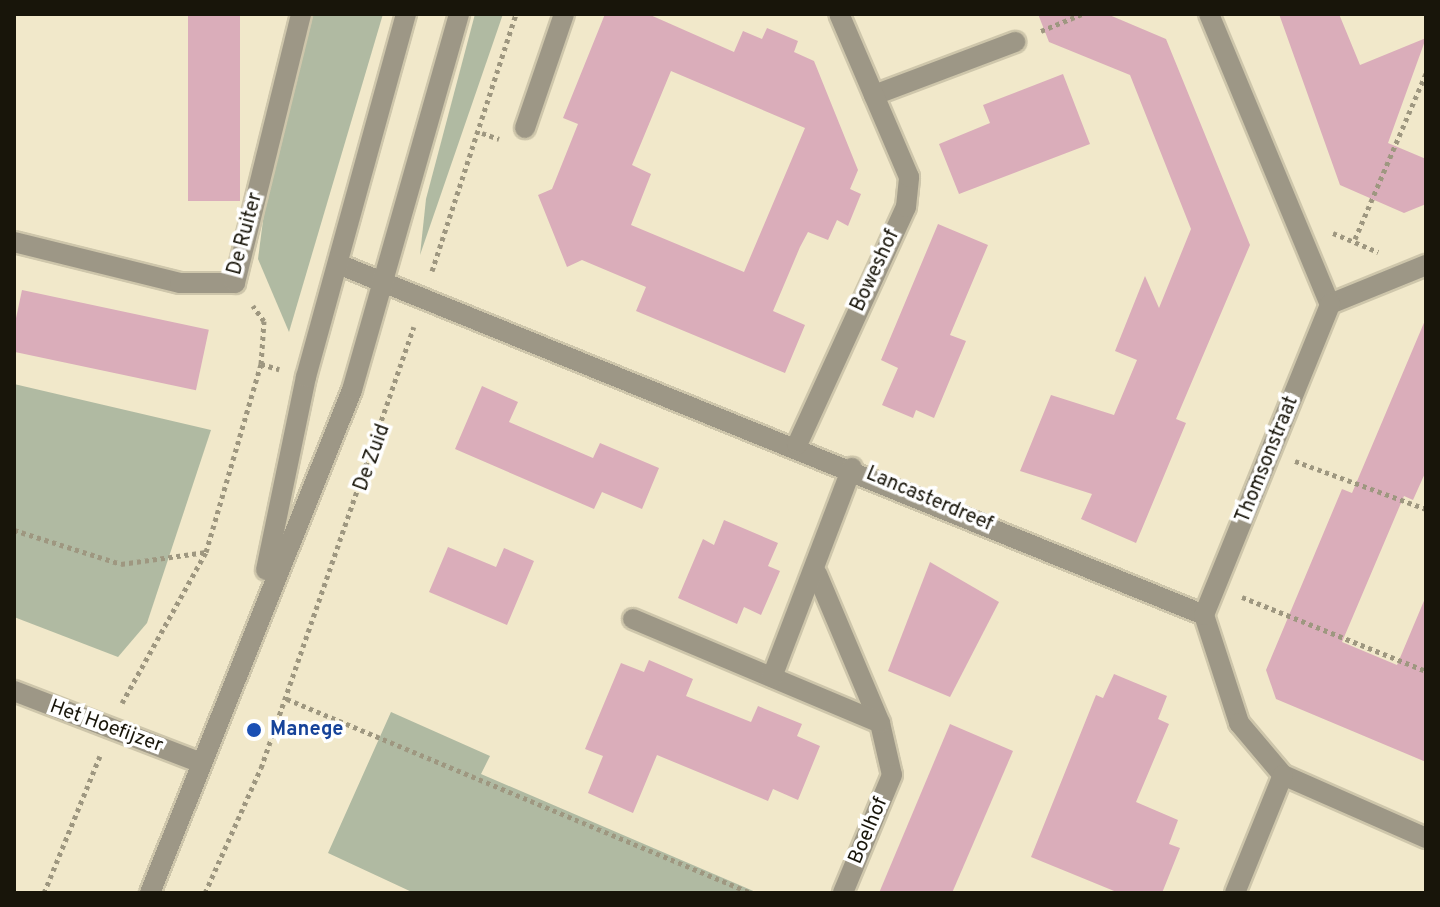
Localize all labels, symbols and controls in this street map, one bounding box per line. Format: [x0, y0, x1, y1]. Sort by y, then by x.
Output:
street label: De Ruiter [223, 190, 269, 278]
street label: Boweshof [847, 226, 905, 316]
street label: Thomsonstraat [1232, 393, 1304, 527]
street label: De Zuid [350, 421, 396, 495]
street label: Lancasterdreef [862, 463, 996, 537]
street label: Het Hoefijzer [46, 695, 166, 759]
place label: Manege [270, 718, 343, 742]
marker: Manege [245, 721, 263, 739]
street label: Boelhof [844, 794, 894, 868]

